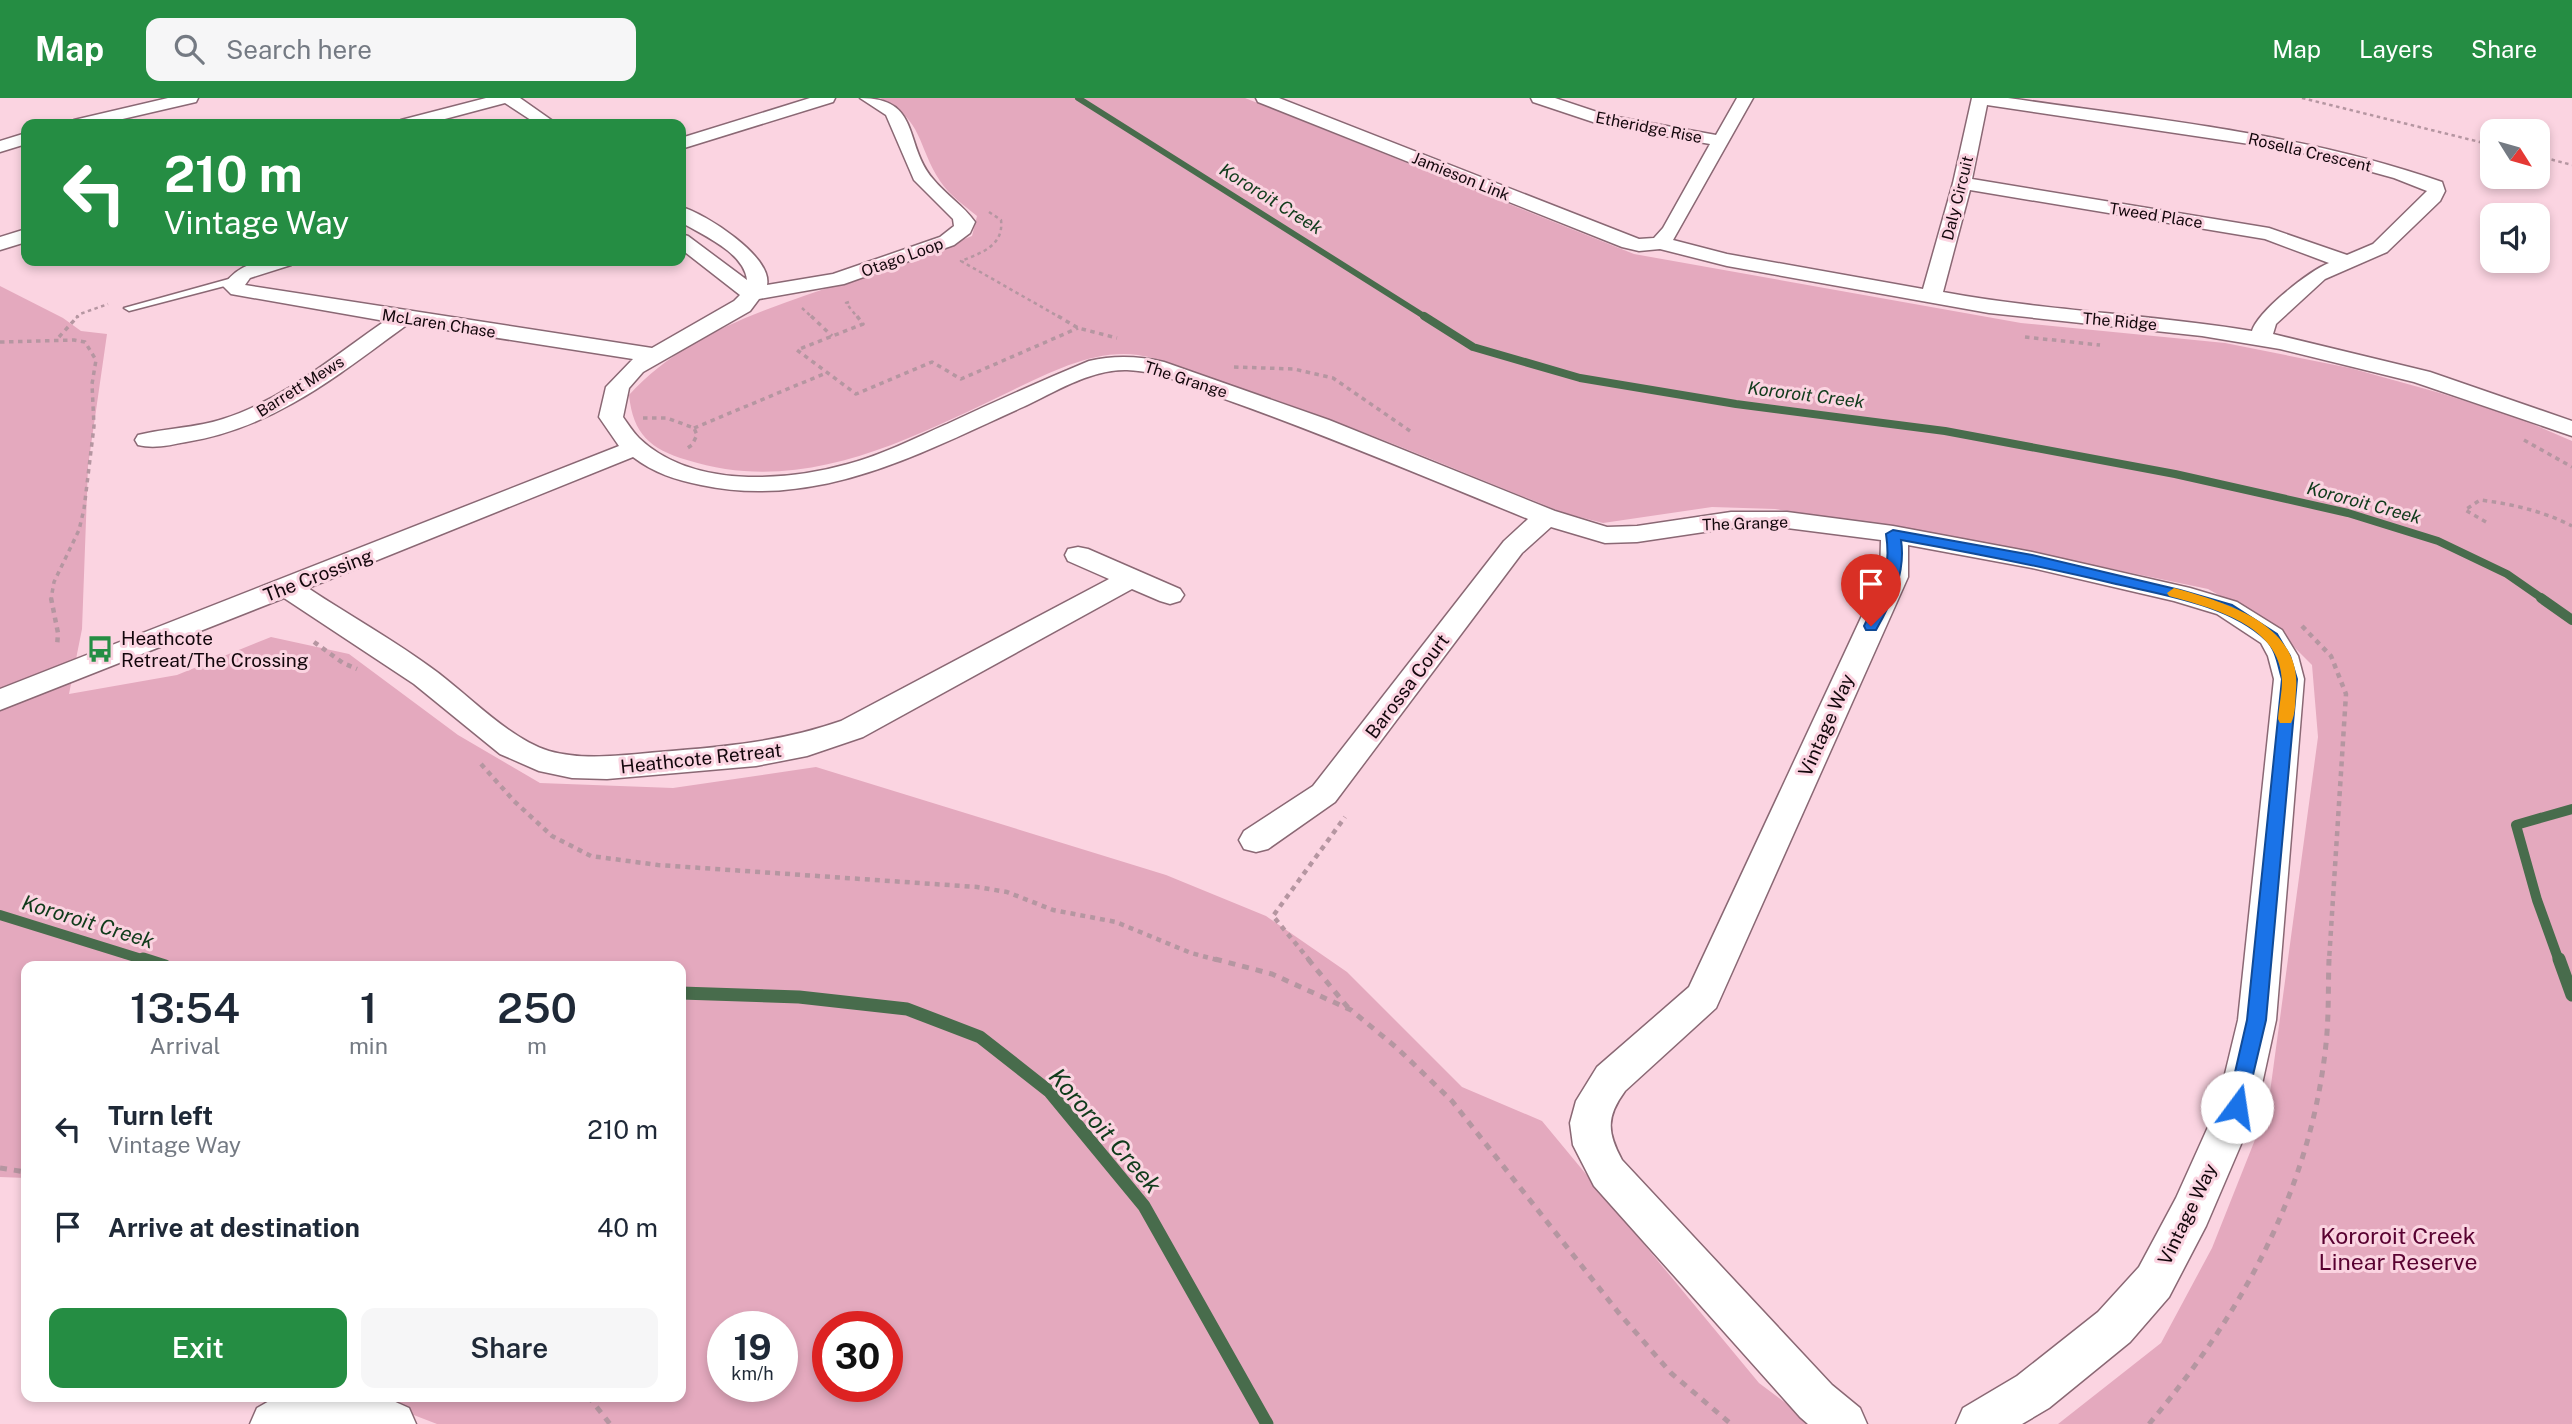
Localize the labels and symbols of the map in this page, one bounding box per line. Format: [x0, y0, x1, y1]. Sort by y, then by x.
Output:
street label: Etheridge Rise [1594, 108, 1704, 147]
north arrow [2480, 119, 2550, 189]
street label: Rosella Crescent [2246, 129, 2373, 176]
street label: Jamieson Link [1409, 148, 1512, 205]
street label: Daly Circuit [1938, 154, 1977, 242]
water label: Kororoit Creek [1216, 159, 1327, 239]
street label: Tweed Place [2108, 199, 2204, 232]
street label: Otago Loop [859, 234, 946, 281]
street label: McLaren Chase [381, 305, 497, 342]
street label: The Ridge [2082, 309, 2158, 334]
street label: Barrett Mews [253, 352, 348, 421]
street label: The Grange [1142, 357, 1230, 402]
water label: Kororoit Creek [1746, 377, 1866, 412]
water label: Kororoit Creek [2305, 477, 2424, 528]
street label: The Grange [1702, 513, 1788, 534]
street label: The Crossing [260, 544, 376, 606]
pin [1841, 554, 1901, 626]
place label: Heathcote Retreat/The Crossing [121, 627, 309, 671]
street label: Barossa Court [1361, 629, 1453, 743]
bus stop icon: Heathcote Retreat/The Crossing [85, 634, 115, 664]
street label: Vintage Way [1794, 670, 1858, 780]
street label: Heathcote Retreat [619, 739, 783, 777]
water label: Kororoit Creek [19, 890, 158, 954]
water label: Kororoit Creek [1044, 1062, 1168, 1199]
position arrow [2200, 1070, 2274, 1144]
street label: Vintage Way [2153, 1160, 2221, 1268]
park label: Kororoit Creek Linear Reserve [2318, 1222, 2478, 1275]
speed limit sign: 30 [812, 1311, 903, 1402]

